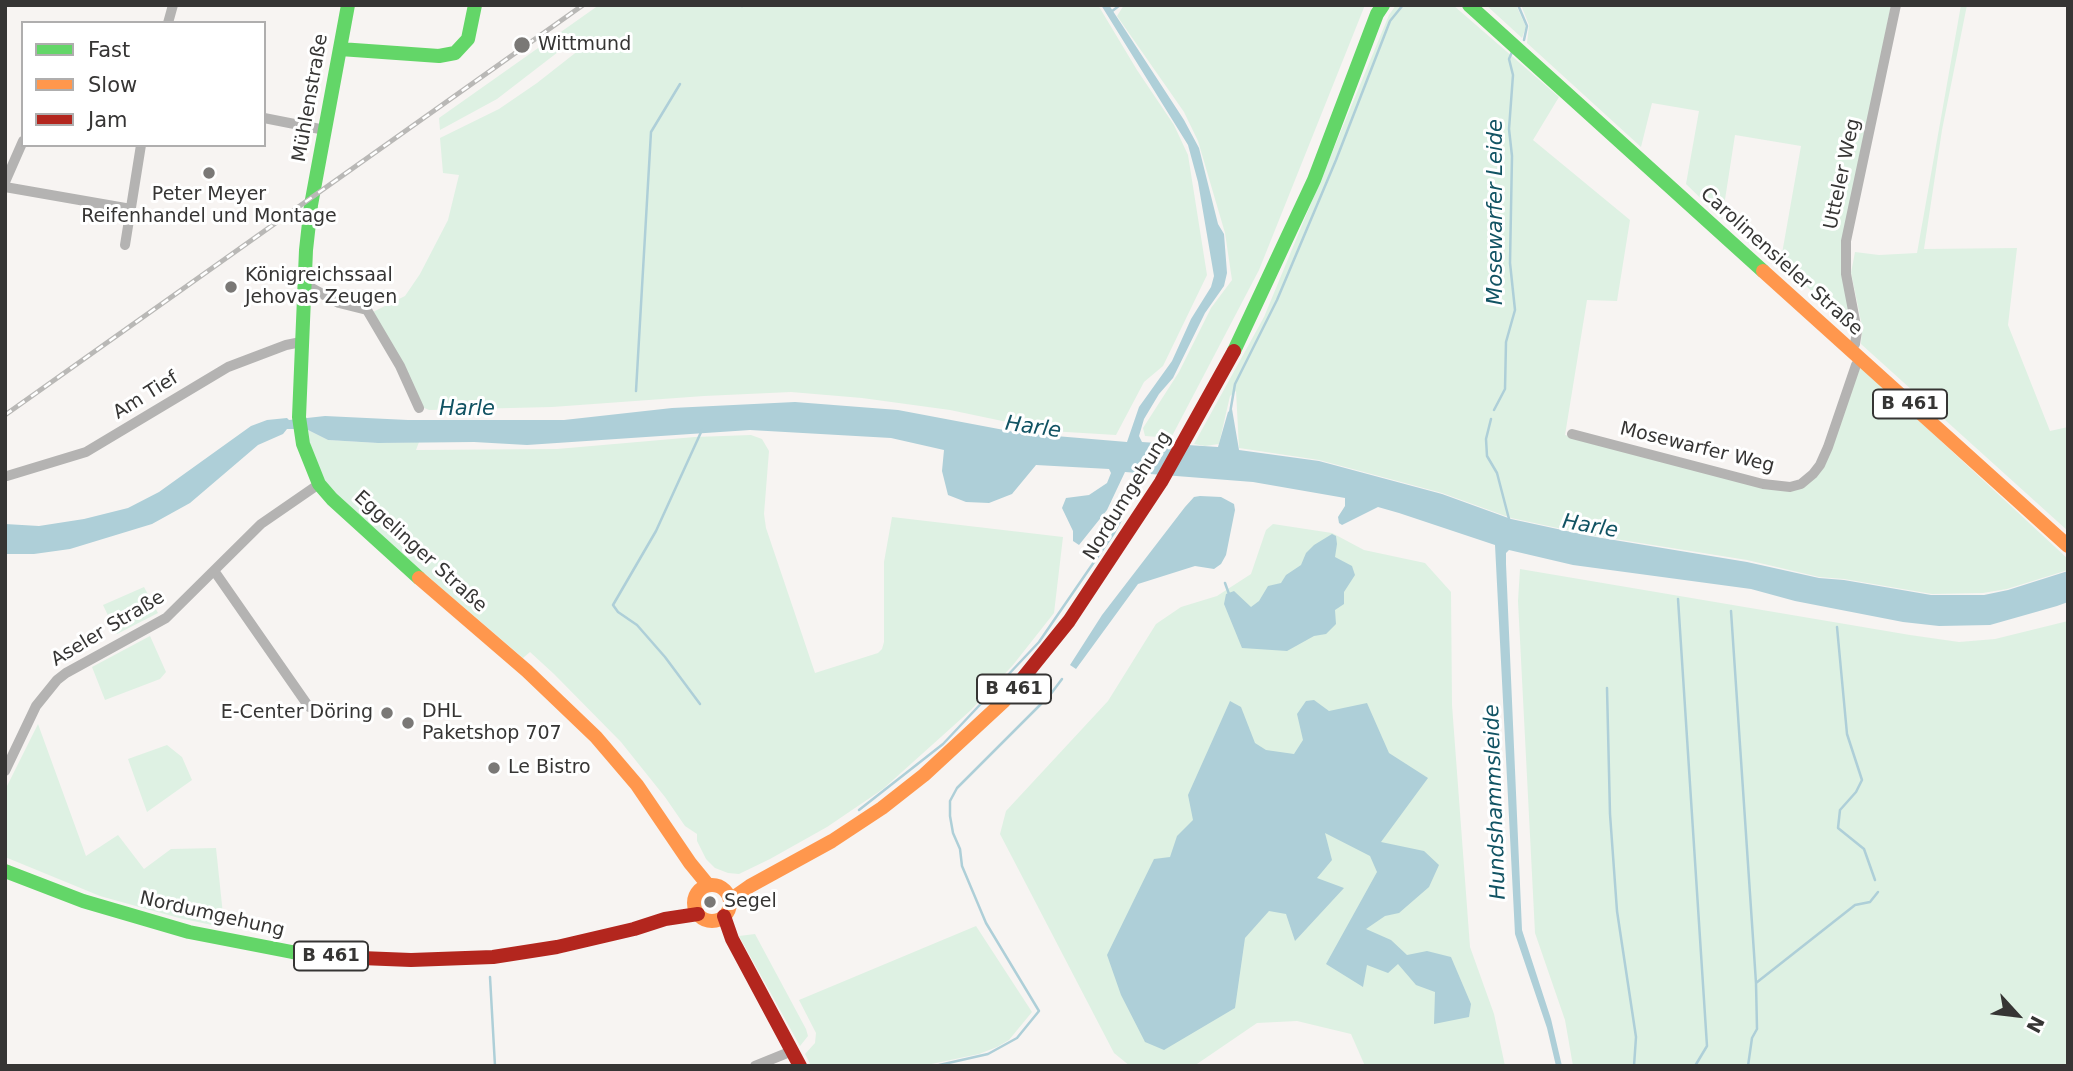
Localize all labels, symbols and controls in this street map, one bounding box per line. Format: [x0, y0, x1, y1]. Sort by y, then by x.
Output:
legend [21, 21, 266, 147]
street label: Mühlenstraße [288, 32, 334, 164]
place label: Wittmund [538, 34, 631, 56]
marker: Wittmund [512, 35, 532, 55]
text: Fast [88, 38, 130, 62]
text: Slow [88, 73, 137, 97]
text: Jam [88, 108, 128, 132]
street label: Utteler Weg [1820, 116, 1866, 232]
water label: Mosewarfer Leide [1484, 119, 1510, 305]
marker: Peter Meyer Reifenhandel und Montage [201, 165, 217, 181]
street label: Carolinensieler Straße [1695, 183, 1867, 341]
place label: Peter Meyer Reifenhandel und Montage [81, 184, 337, 228]
place label: Königreichssaal Jehovas Zeugen [245, 265, 397, 309]
marker: Königreichssaal Jehovas Zeugen [223, 279, 239, 295]
street label: Am Tief [109, 367, 183, 425]
road number: B 461 [1873, 390, 1947, 418]
water label: Harle [439, 397, 495, 423]
water label: Harle [1003, 412, 1063, 444]
street label: Mosewarfer Weg [1617, 418, 1777, 478]
street label: Nordumgehung [1079, 427, 1177, 565]
street label: Eggelinger Straße [349, 486, 491, 618]
water label: Harle [1560, 510, 1620, 544]
street label: Aseler Straße [47, 586, 169, 672]
road number: B 461 [977, 674, 1051, 704]
place label: DHL Paketshop 707 [422, 701, 562, 745]
place label: E-Center Döring [221, 702, 373, 724]
water label: Hundshammsleide [1480, 704, 1512, 900]
marker: E-Center Döring [379, 705, 395, 721]
marker: DHL Paketshop 707 [400, 715, 416, 731]
place label: Le Bistro [508, 757, 591, 779]
marker: Le Bistro [486, 760, 502, 776]
street label: Nordumgehung [137, 887, 287, 943]
place label: Segel [724, 891, 777, 913]
marker: Segel [702, 894, 718, 910]
road number: B 461 [294, 942, 368, 971]
north arrow [1982, 980, 2052, 1050]
text: N [2022, 1012, 2049, 1037]

